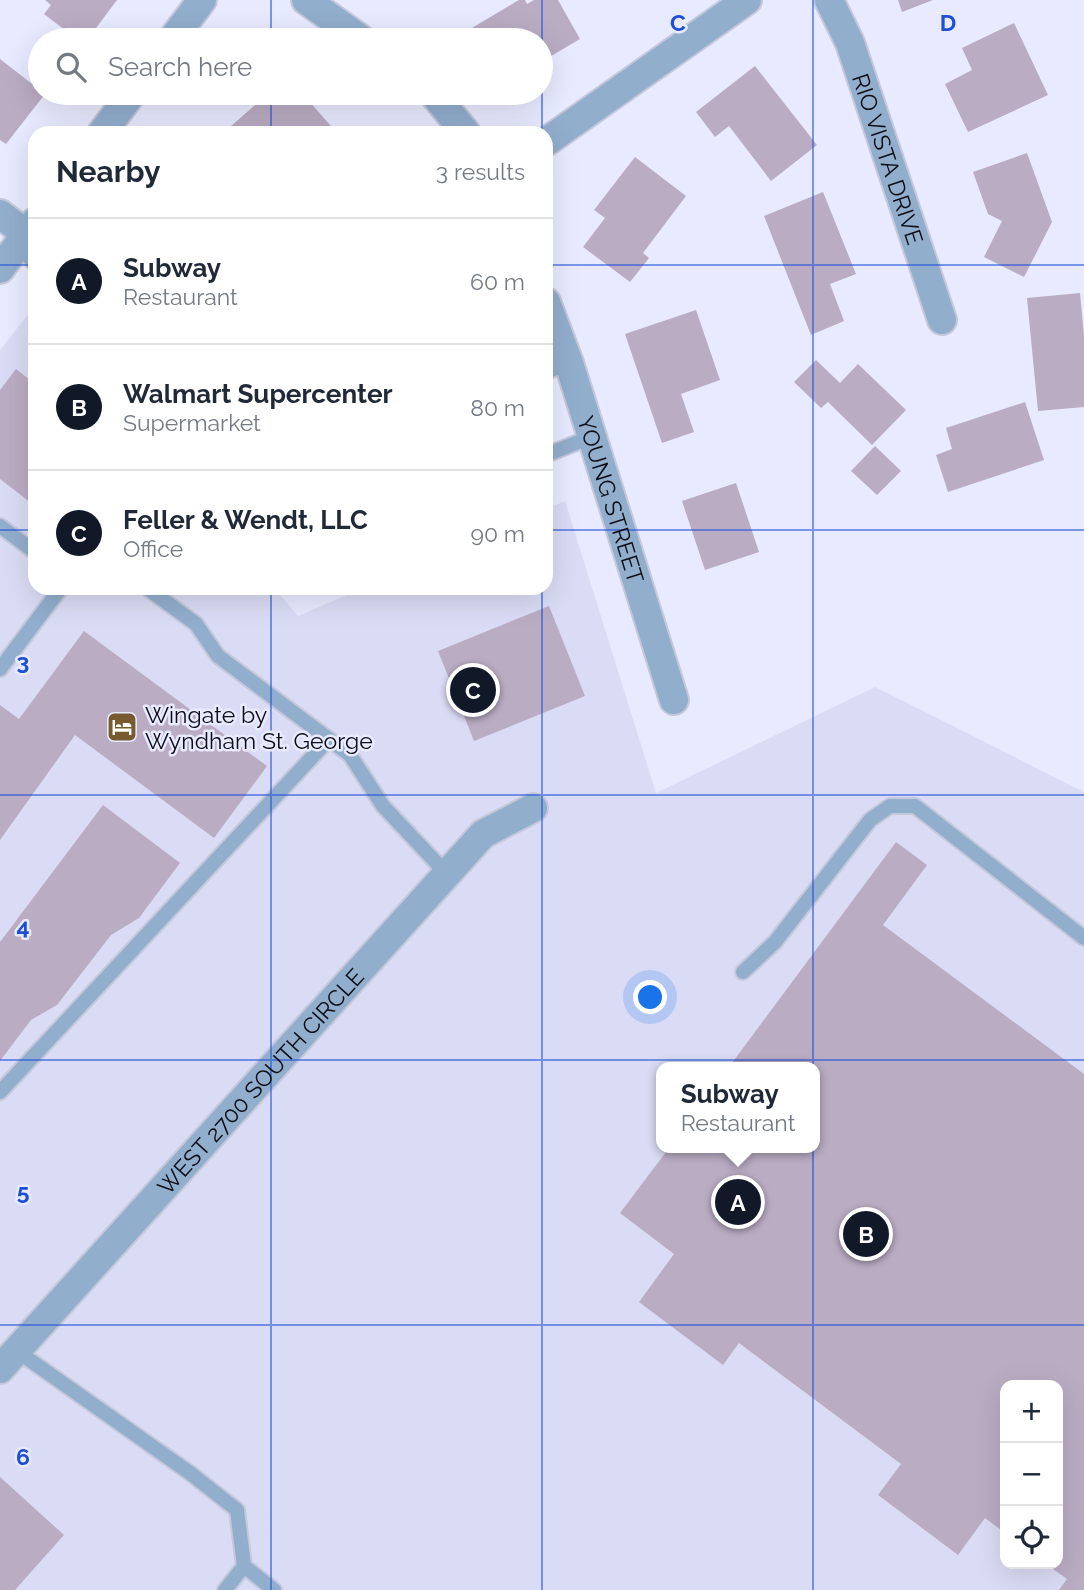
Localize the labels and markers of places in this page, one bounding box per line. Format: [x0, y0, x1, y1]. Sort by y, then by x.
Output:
pin: C [450, 664, 496, 716]
place label: Wingate by Wyndham St. George [145, 701, 373, 754]
hotel icon: Wingate by Wyndham St. George [105, 710, 139, 744]
pin: A [715, 1176, 761, 1228]
pin: B [843, 1208, 889, 1260]

